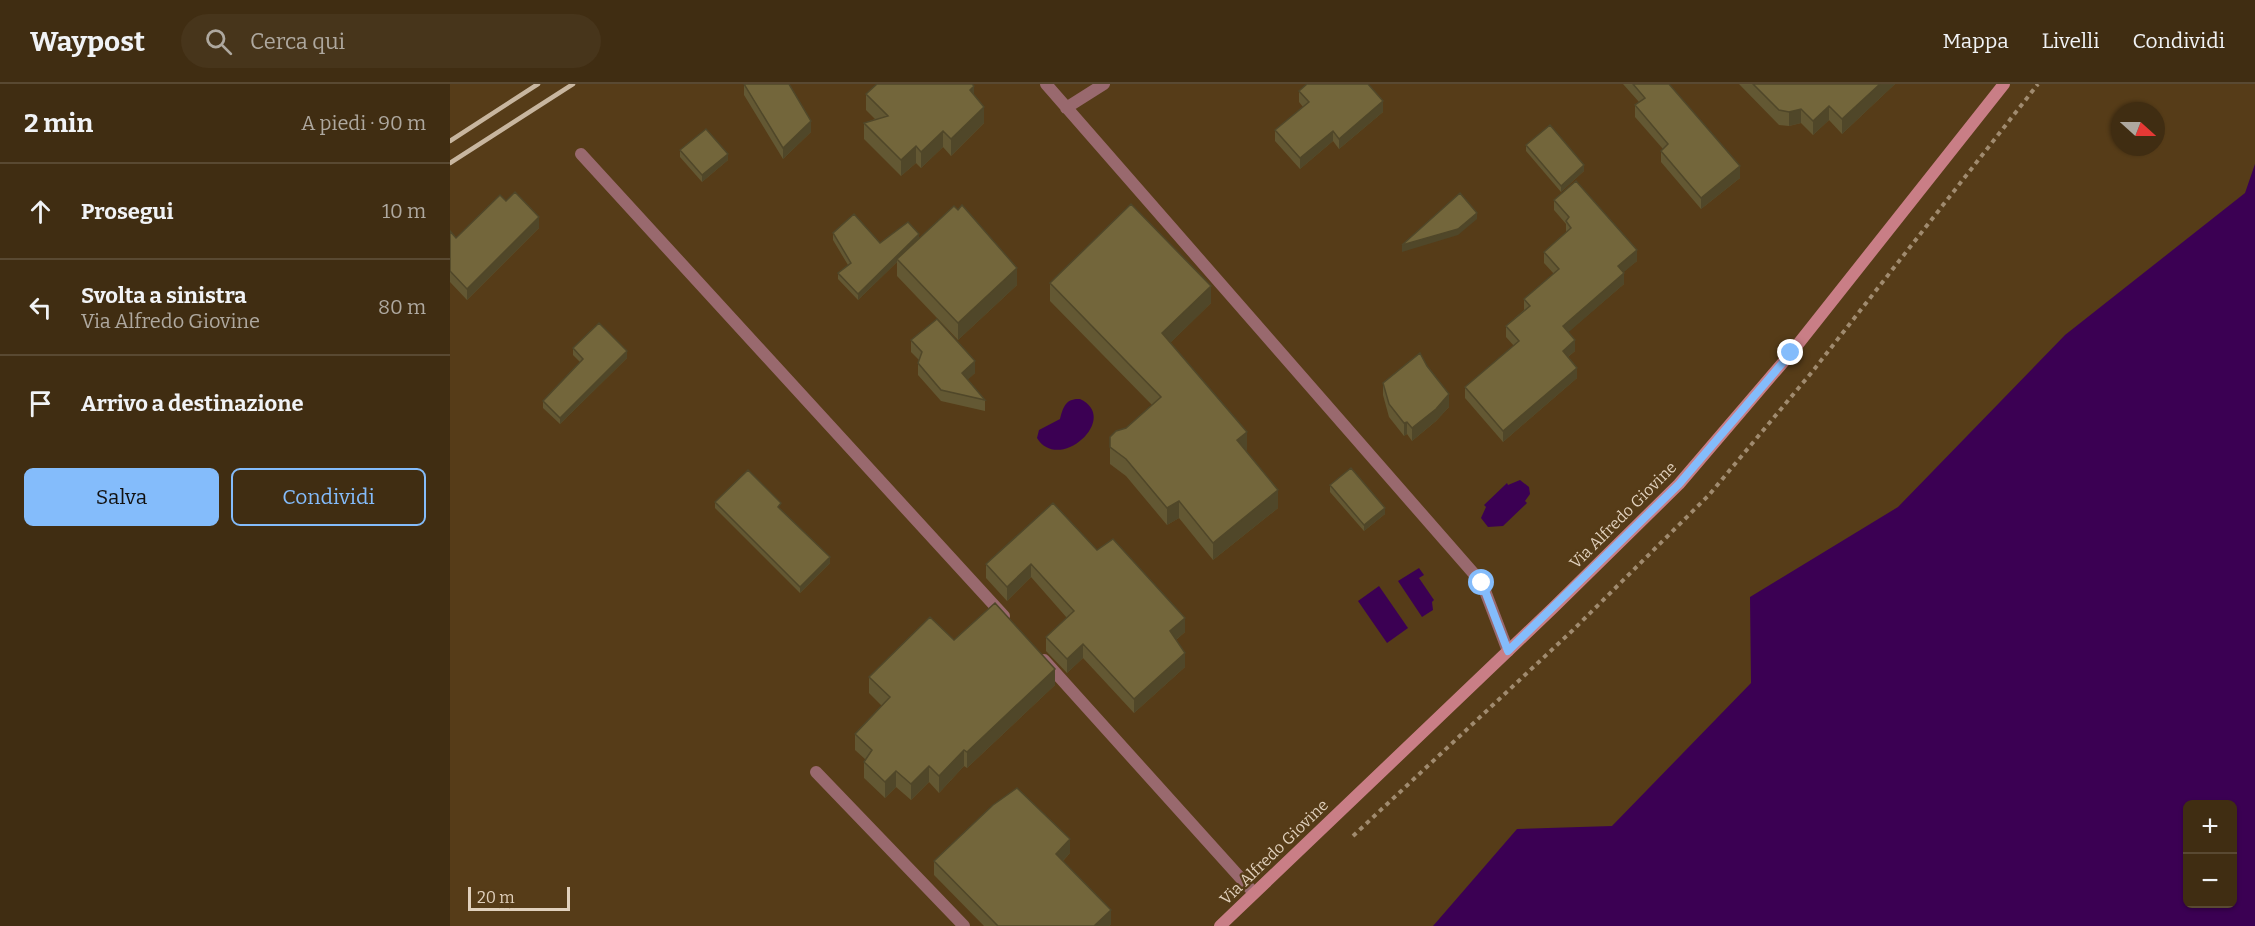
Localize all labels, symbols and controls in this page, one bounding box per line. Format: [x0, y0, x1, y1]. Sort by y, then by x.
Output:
search box [181, 14, 601, 68]
text: Waypost [30, 25, 145, 58]
icon: search [202, 25, 235, 58]
text: Cerca qui [250, 28, 345, 55]
text: Mappa [1942, 28, 2009, 54]
text: Livelli [2042, 28, 2099, 54]
text: Condividi [2132, 28, 2225, 54]
north arrow [2111, 102, 2165, 156]
text: 2 min [24, 108, 93, 139]
text: A piedi · 90 m [301, 111, 426, 135]
icon: ahead [24, 195, 57, 228]
text: Prosegui [81, 198, 173, 225]
text: 10 m [382, 199, 426, 223]
text: Svolta a sinistra [81, 282, 247, 309]
icon: left [24, 291, 57, 324]
text: 80 m [378, 295, 426, 319]
text: Via Alfredo Giovine [81, 309, 260, 333]
route end [1777, 339, 1803, 365]
icon: arrive [24, 387, 57, 420]
text: Arrivo a destinazione [81, 390, 304, 417]
street label: Via Alfredo Giovine [1566, 458, 1680, 572]
button: Salva [24, 468, 219, 526]
button: Condividi [231, 468, 426, 526]
route start [1468, 569, 1494, 595]
street label: Via Alfredo Giovine [1216, 795, 1332, 909]
map controls [2183, 800, 2237, 908]
button: + [2183, 800, 2237, 854]
button: − [2183, 854, 2237, 908]
scale bar [468, 884, 570, 912]
text: 20 m [477, 888, 514, 907]

